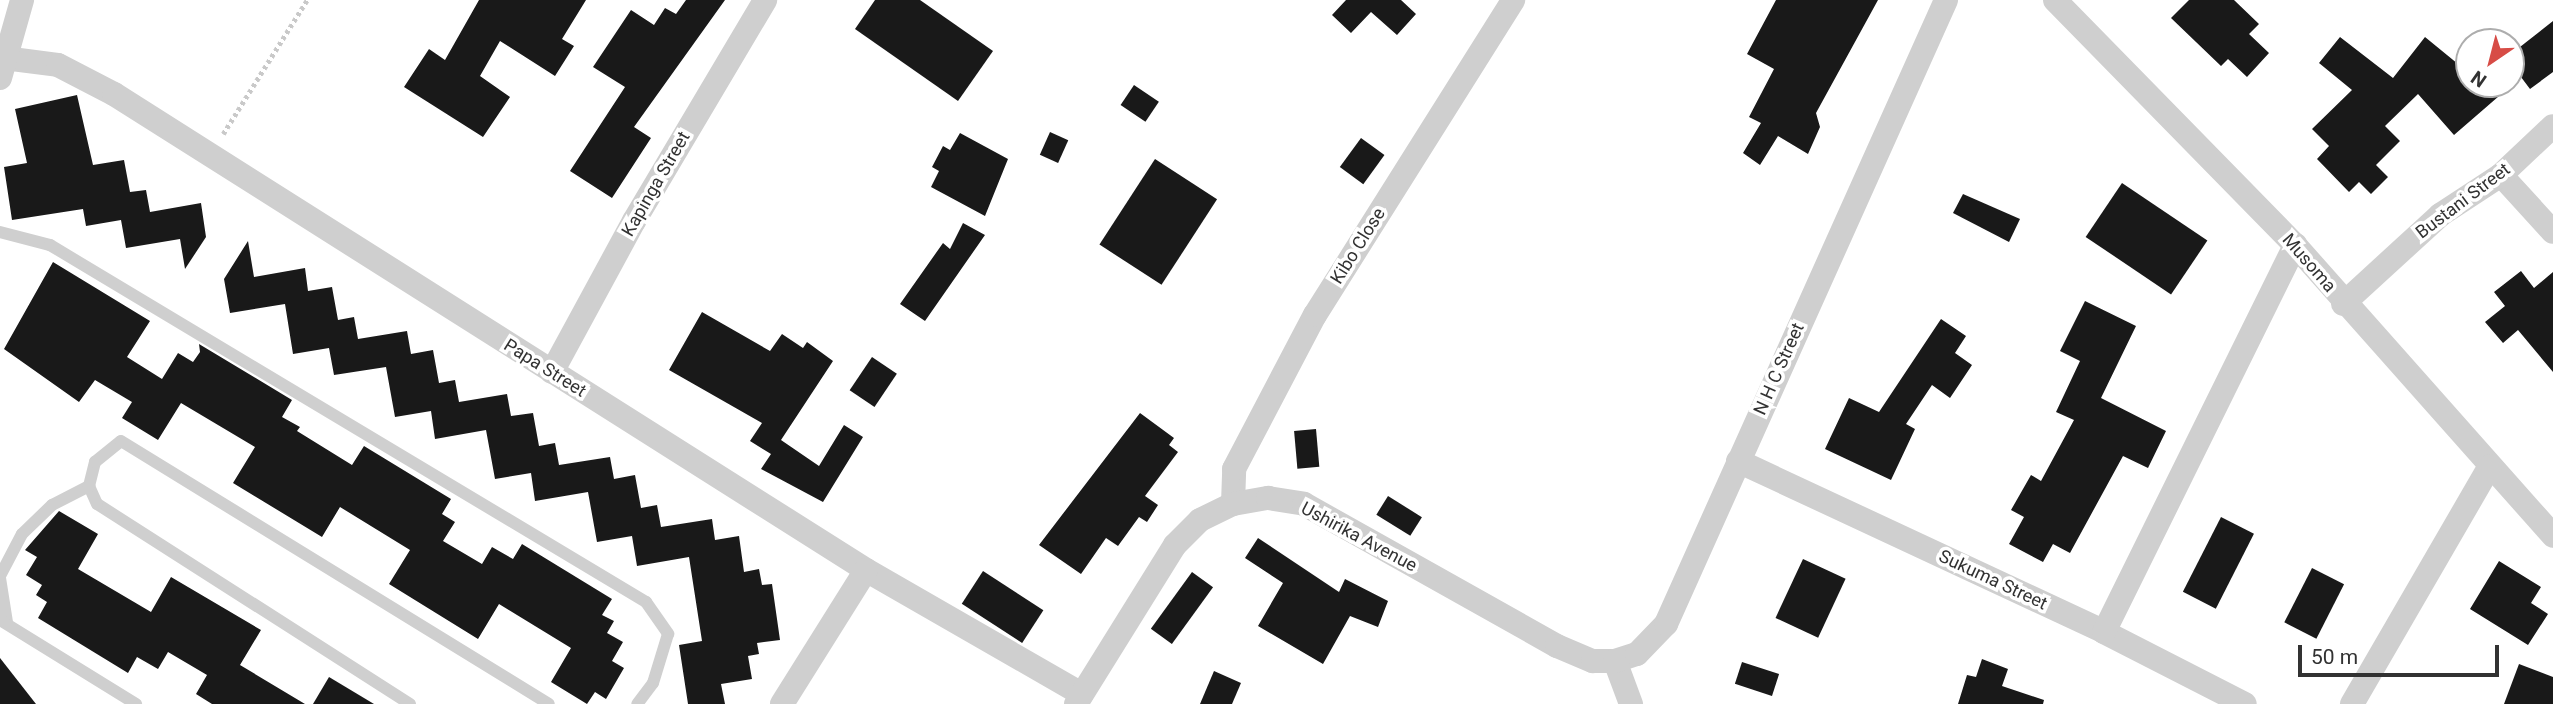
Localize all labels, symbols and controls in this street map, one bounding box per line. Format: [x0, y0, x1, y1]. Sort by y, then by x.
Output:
north arrow [2455, 28, 2525, 98]
text: N [2467, 66, 2491, 92]
street label: Kapinga Street [617, 128, 695, 240]
street label: Bustani Street [2412, 159, 2514, 243]
street label: Kibo Close [1326, 204, 1390, 288]
street label: Musoma [2278, 229, 2340, 297]
street label: N H C Street [1749, 320, 1809, 418]
street label: Papa Street [500, 334, 590, 402]
street label: Ushirika Avenue [1297, 497, 1421, 577]
street label: Sukuma Street [1935, 545, 2051, 615]
scale bar [2301, 630, 2502, 674]
text: 50 m [2311, 645, 2358, 669]

